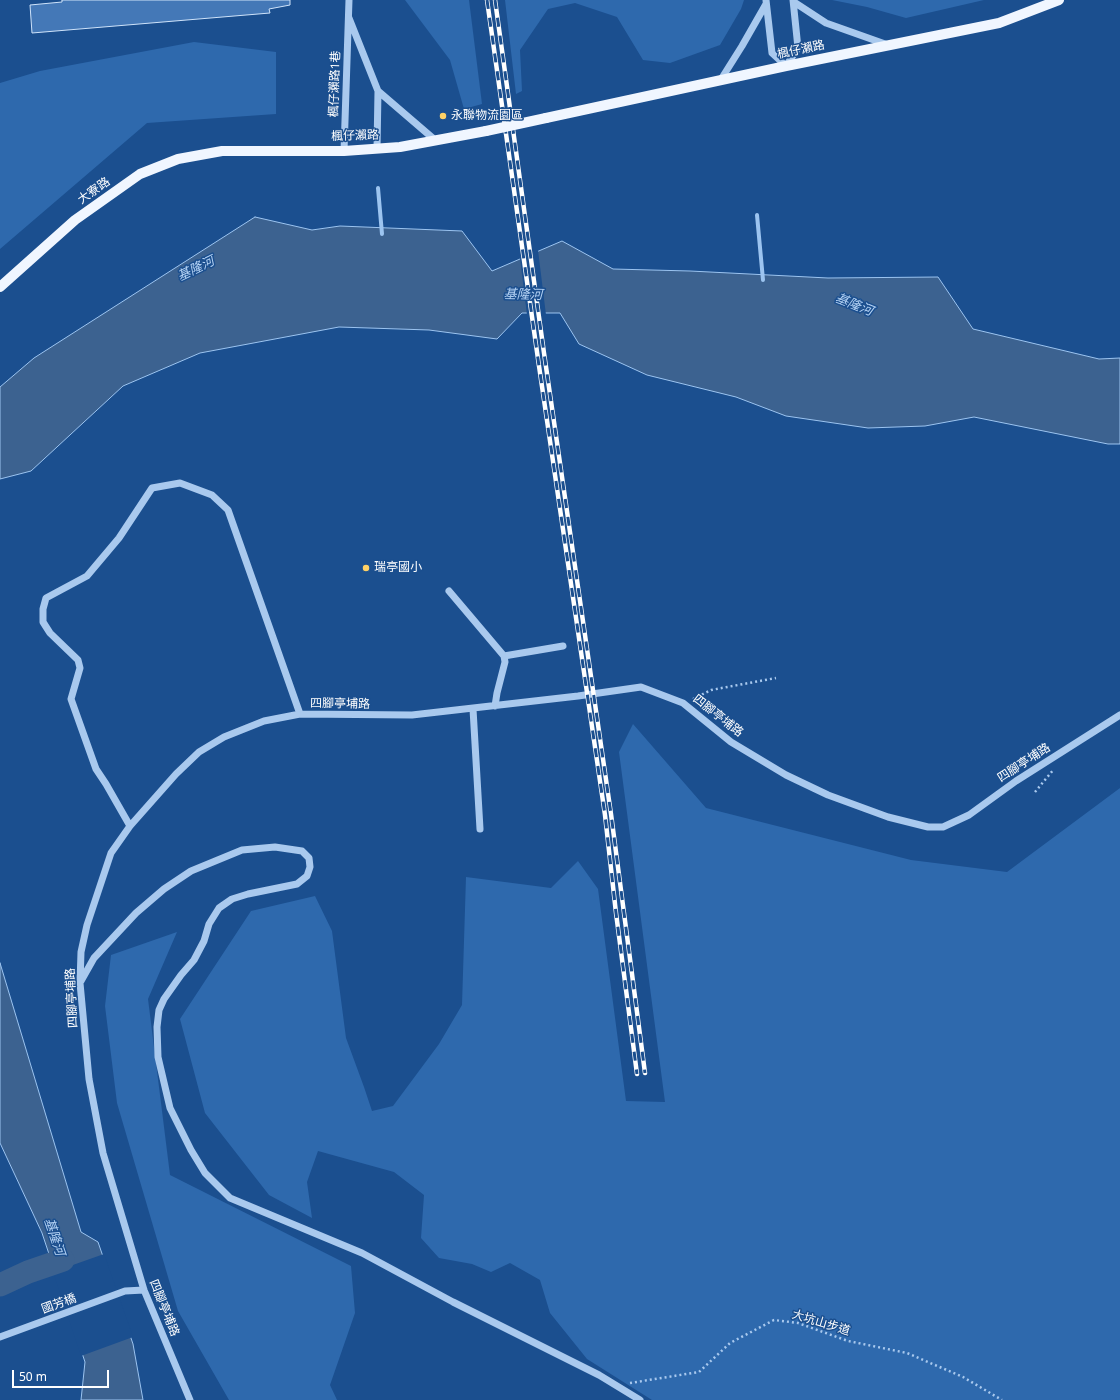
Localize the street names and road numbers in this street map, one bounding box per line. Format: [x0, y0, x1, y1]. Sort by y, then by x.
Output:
street label: 楓仔瀨路 [776, 38, 826, 62]
street label: 楓仔瀨路1巷 [327, 50, 343, 118]
street label: 楓仔瀨路 [331, 128, 379, 144]
street label: 大寮路 [75, 175, 113, 207]
street label: 四腳亭埔路 [690, 692, 746, 740]
street label: 四腳亭埔路 [310, 696, 370, 712]
street label: 四腳亭埔路 [995, 741, 1053, 785]
street label: 四腳亭埔路 [63, 968, 81, 1028]
street label: 四腳亭埔路 [146, 1277, 182, 1339]
street label: 國芳橋 [40, 1291, 78, 1317]
street label: 大坑山步道 [790, 1307, 852, 1339]

